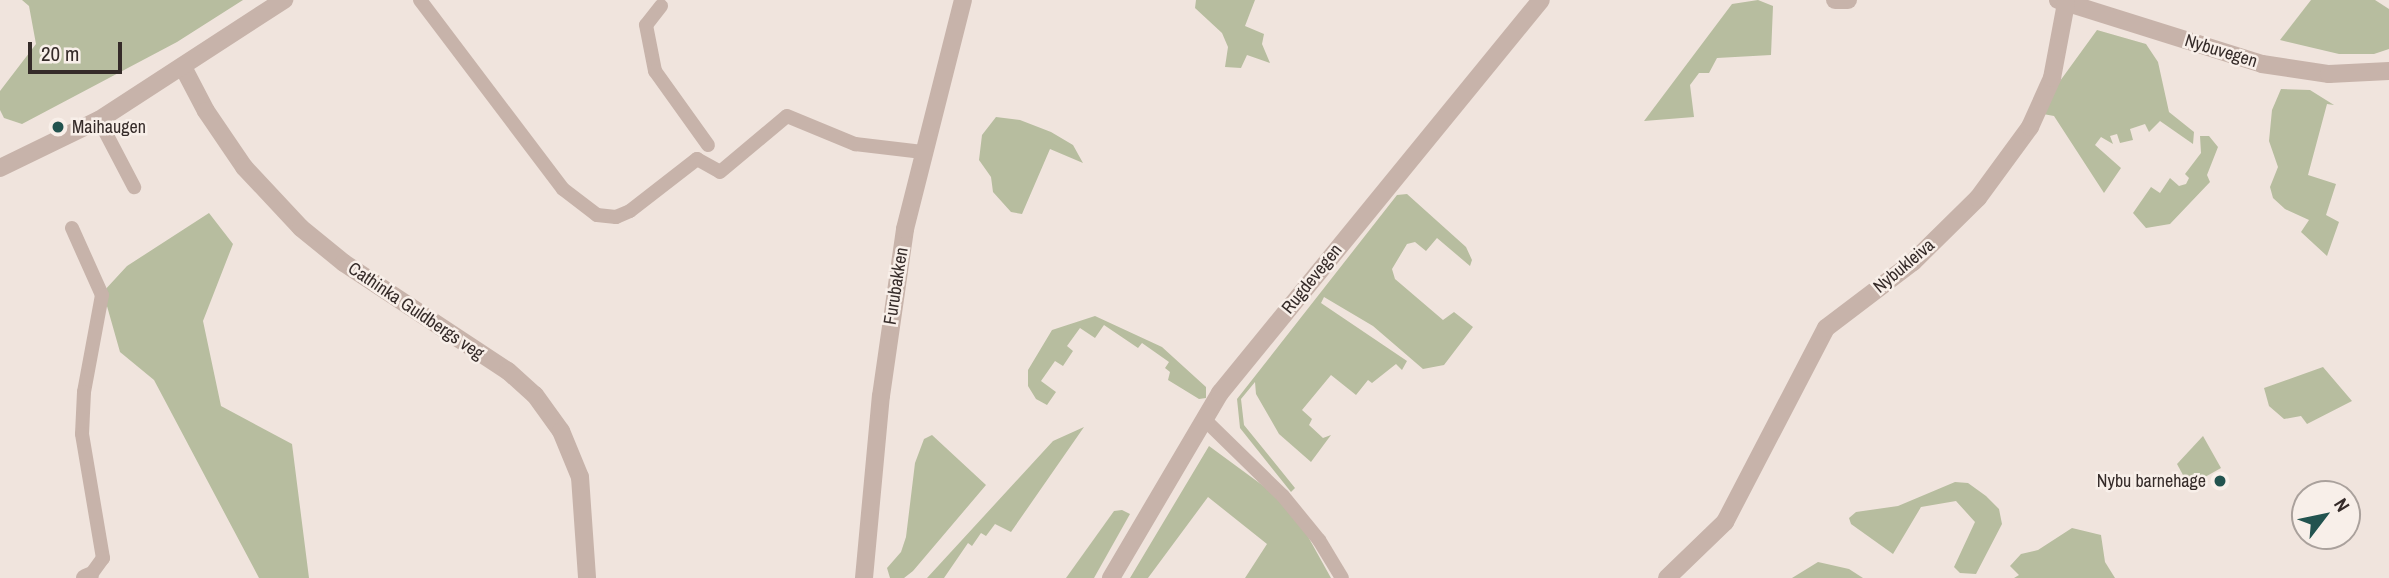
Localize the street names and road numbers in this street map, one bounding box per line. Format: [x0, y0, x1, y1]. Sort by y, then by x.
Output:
street label: Nybuvegen [2182, 30, 2260, 72]
street label: Nybukleiva [1869, 234, 1939, 298]
street label: Rugdevegen [1277, 240, 1347, 318]
street label: Furubakken [879, 246, 913, 326]
street label: Cathinka Guldbergs veg [344, 258, 488, 364]

